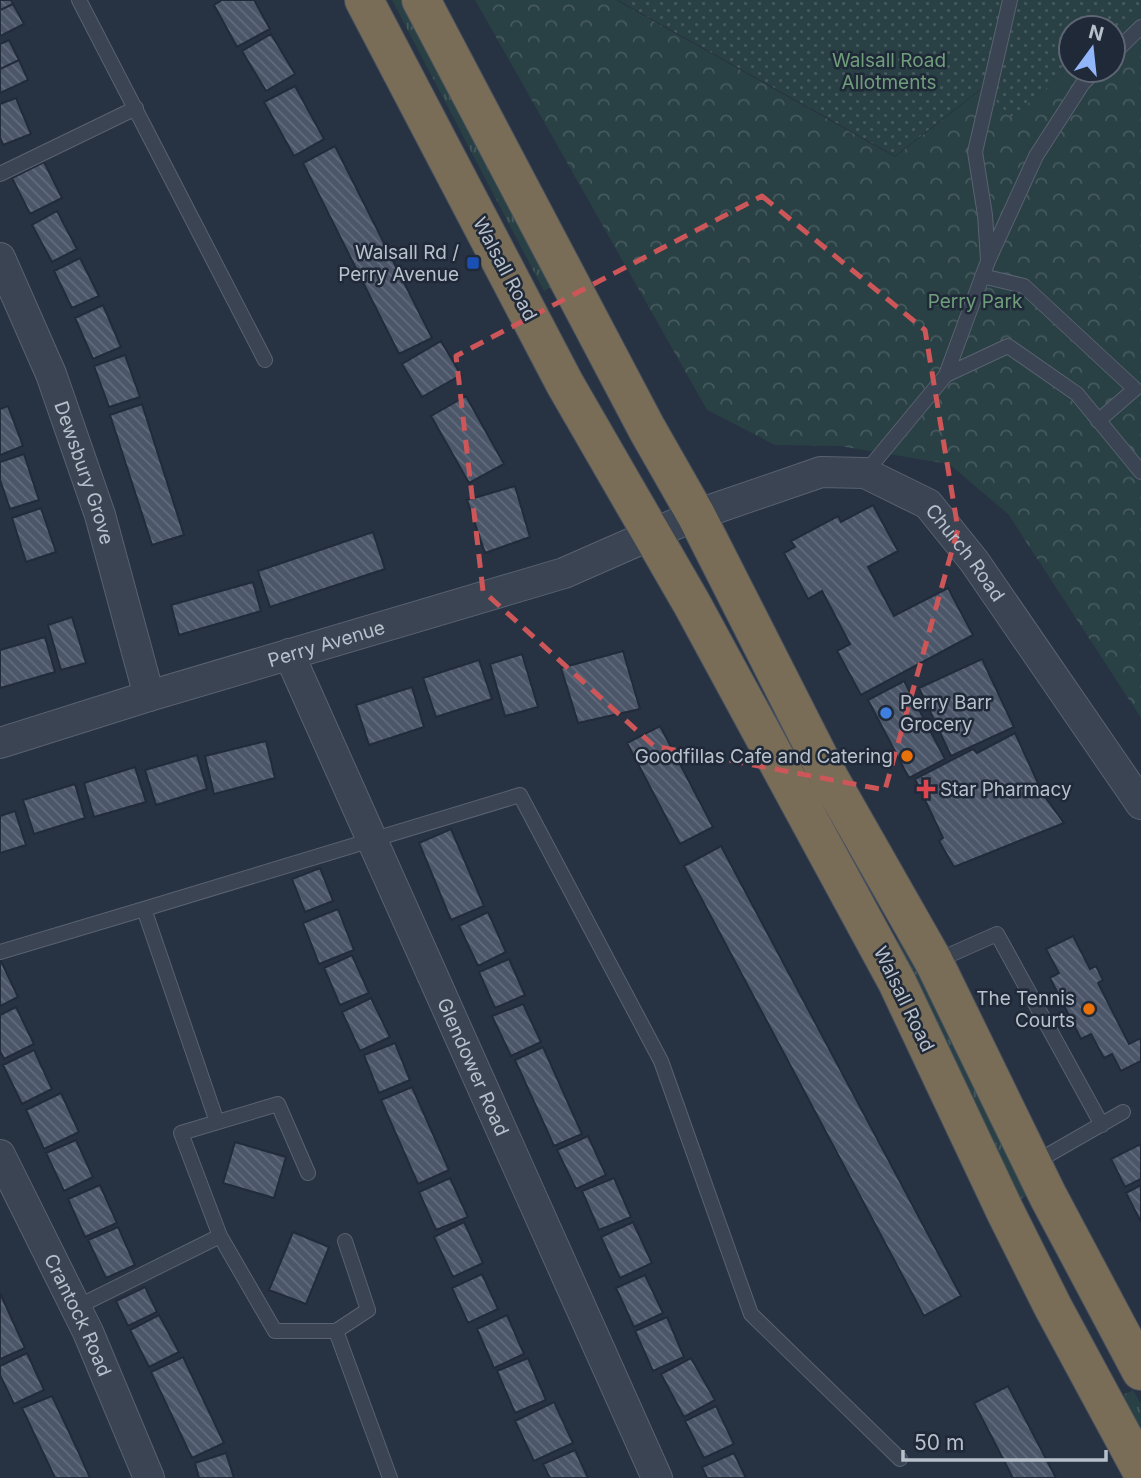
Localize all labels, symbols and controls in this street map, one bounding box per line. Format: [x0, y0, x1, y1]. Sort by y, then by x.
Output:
north arrow [1057, 14, 1127, 84]
text: N [1086, 20, 1106, 46]
park label: Walsall Road Allotments [832, 49, 946, 94]
street label: Walsall Road [468, 213, 542, 325]
place label: Walsall Rd / Perry Avenue [338, 241, 459, 286]
marker: Walsall Rd / Perry Avenue [465, 255, 481, 271]
park label: Perry Park [928, 290, 1023, 313]
street label: Dewsbury Grove [50, 398, 119, 547]
street label: Church Road [921, 499, 1010, 606]
street label: Perry Avenue [265, 615, 387, 672]
place label: Perry Barr Grocery [900, 691, 992, 736]
marker: Perry Barr Grocery [878, 705, 894, 721]
place label: Goodfillas Cafe and Catering [635, 745, 893, 768]
marker: Goodfillas Cafe and Catering [899, 748, 915, 764]
place label: Star Pharmacy [940, 778, 1072, 801]
marker: Star Pharmacy [918, 781, 934, 797]
street label: Walsall Road [869, 943, 939, 1055]
place label: The Tennis Courts [976, 987, 1075, 1032]
street label: Glendower Road [433, 994, 514, 1139]
marker: The Tennis Courts [1081, 1001, 1097, 1017]
street label: Crantock Road [39, 1250, 117, 1380]
scale bar [903, 1418, 1106, 1462]
text: 50 m [914, 1430, 964, 1455]

